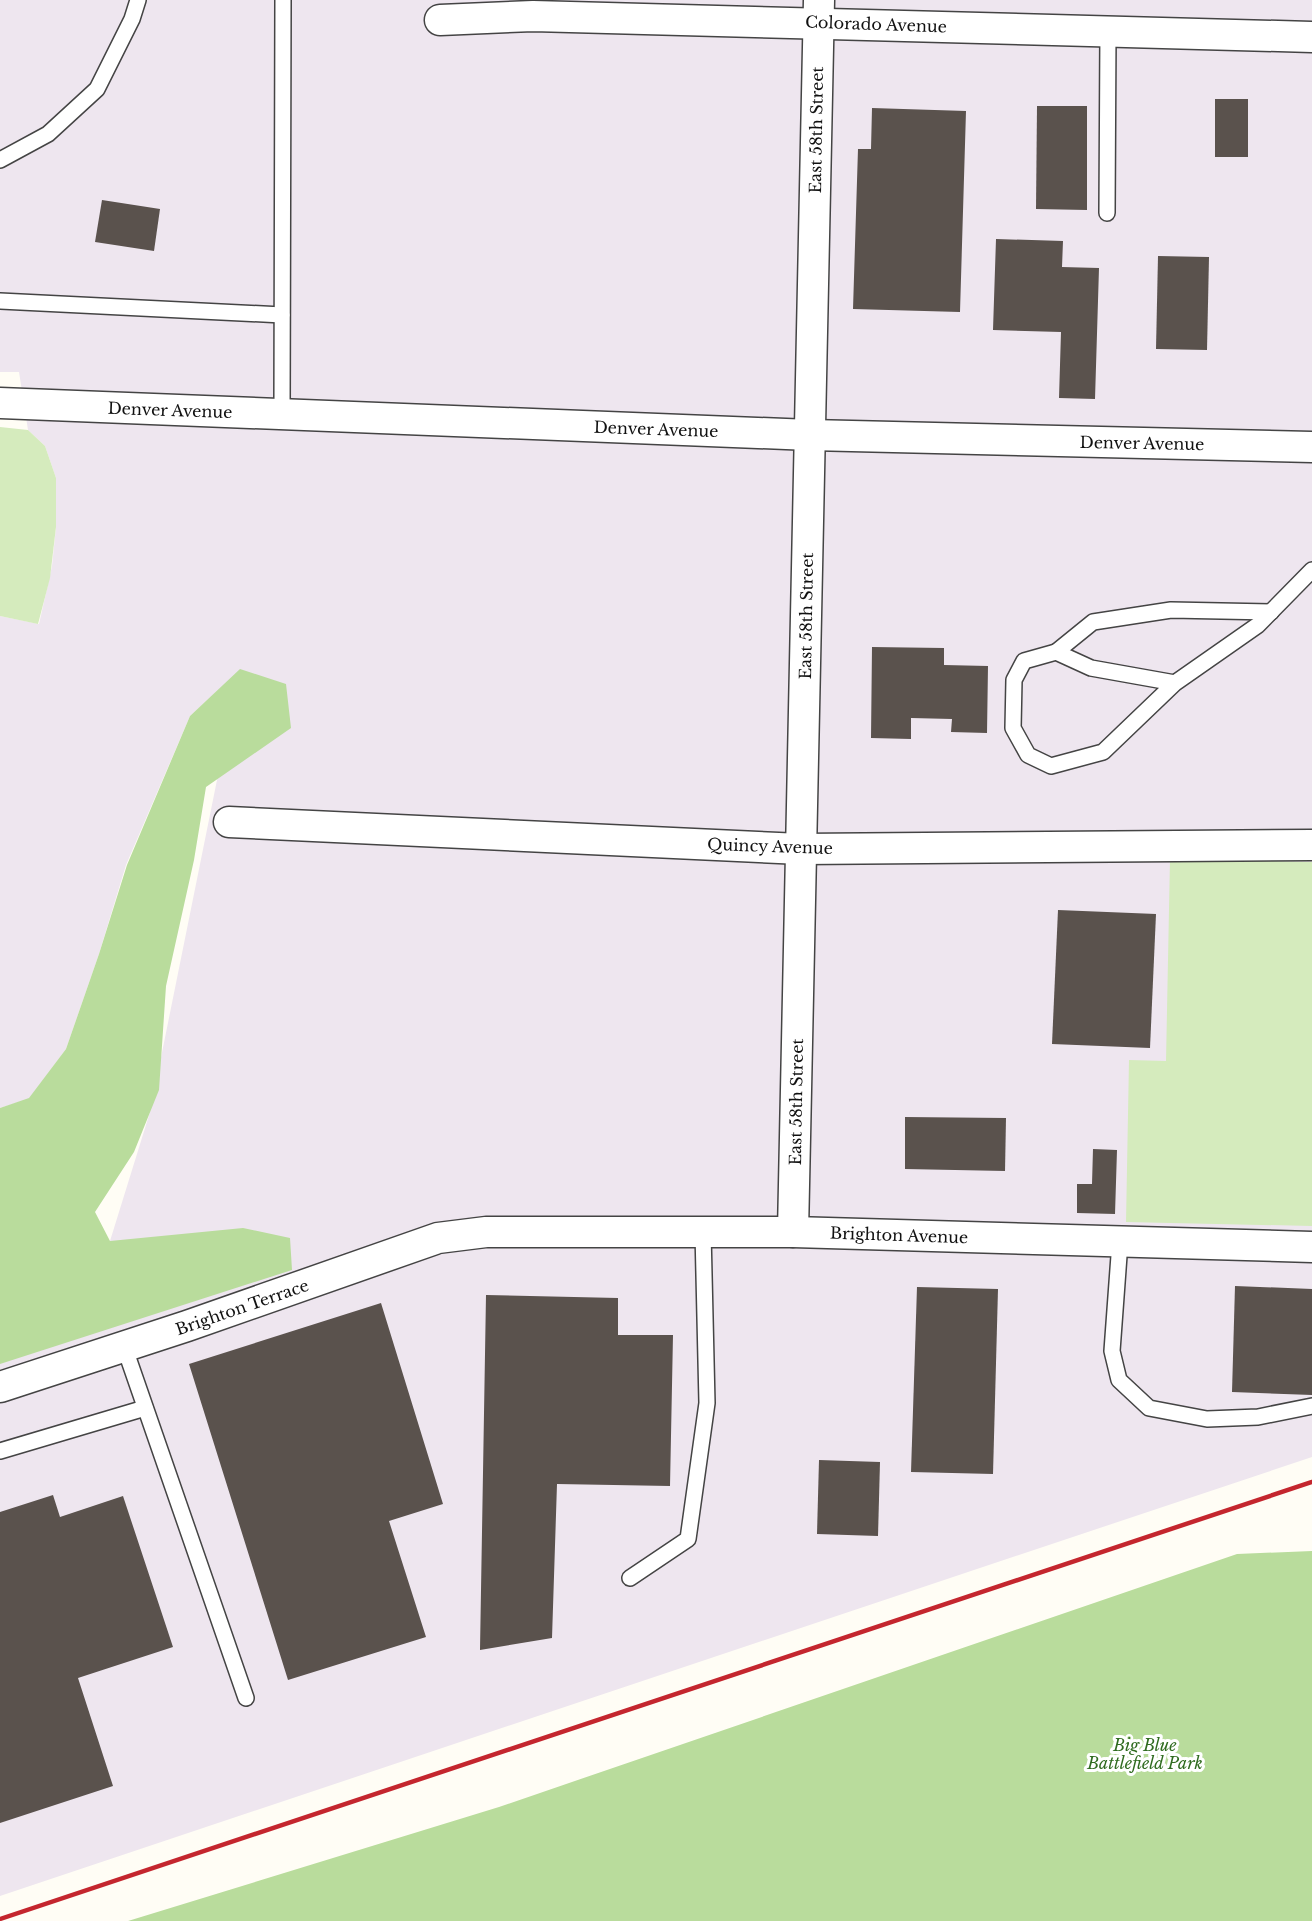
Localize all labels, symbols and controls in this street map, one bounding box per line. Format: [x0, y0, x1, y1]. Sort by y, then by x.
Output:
street label: Colorado Avenue [805, 12, 947, 36]
street label: East 58th Street [805, 66, 827, 194]
street label: Denver Avenue [107, 398, 233, 422]
street label: Denver Avenue [593, 417, 719, 441]
street label: Denver Avenue [1079, 432, 1205, 454]
street label: East 58th Street [795, 552, 817, 680]
street label: Quincy Avenue [707, 834, 833, 858]
street label: East 58th Street [785, 1038, 807, 1166]
street label: Brighton Avenue [830, 1223, 968, 1247]
street label: Brighton Terrace [173, 1275, 311, 1339]
park label: Big Blue Battlefield Park [1086, 1735, 1203, 1773]

